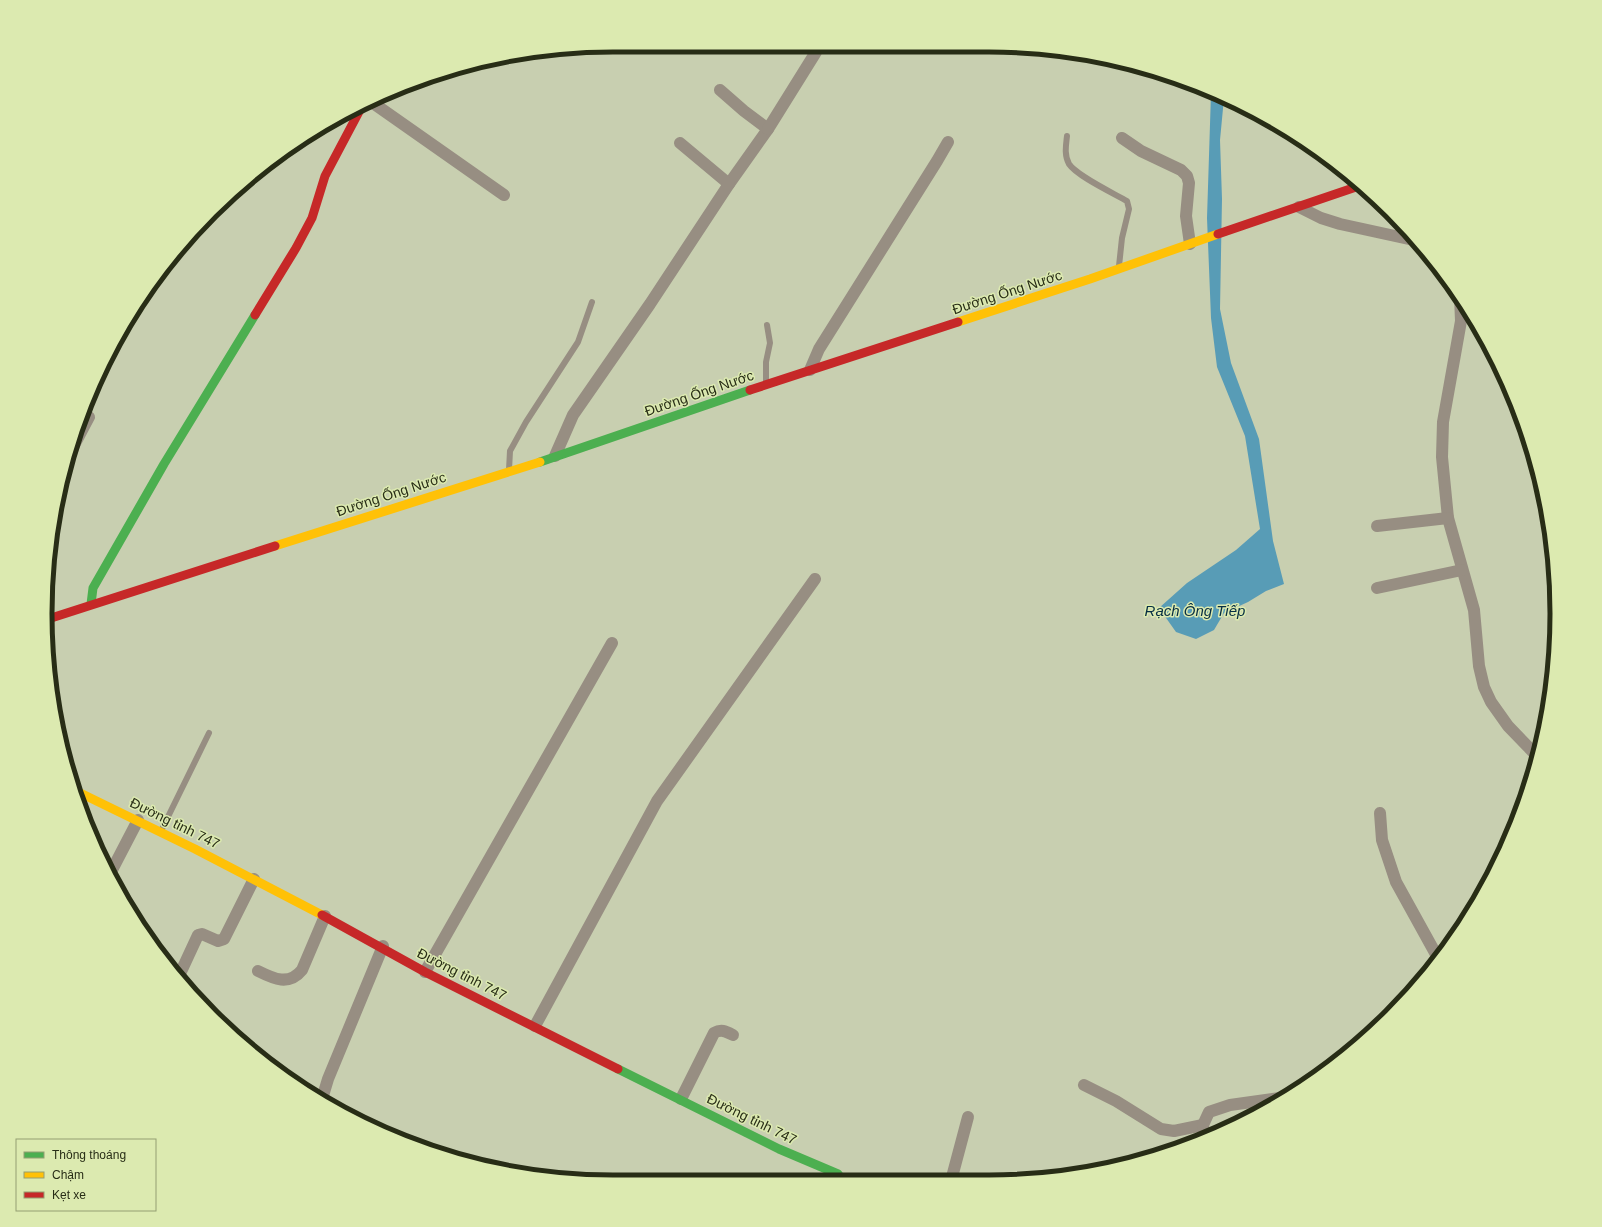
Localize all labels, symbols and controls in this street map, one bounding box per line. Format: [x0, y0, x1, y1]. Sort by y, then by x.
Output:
street label: Đường Ống Nước [950, 266, 1064, 317]
street label: Đường Ống Nước [642, 366, 756, 419]
street label: Đường Ống Nước [334, 468, 448, 519]
water label: Rạch Ông Tiếp [1145, 602, 1245, 619]
street label: Đường tỉnh 747 [127, 794, 223, 852]
street label: Đường tỉnh 747 [415, 945, 509, 1003]
street label: Đường tỉnh 747 [704, 1090, 800, 1148]
legend [16, 1139, 156, 1211]
text: Thông thoáng [52, 1148, 126, 1162]
text: Chậm [52, 1168, 84, 1182]
text: Kẹt xe [52, 1188, 86, 1202]

